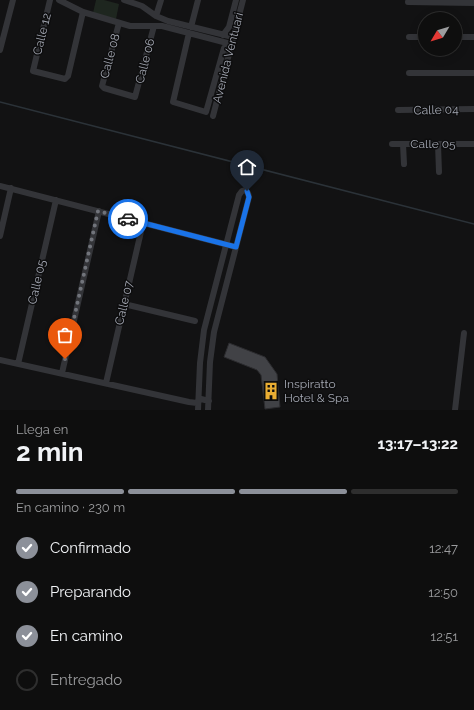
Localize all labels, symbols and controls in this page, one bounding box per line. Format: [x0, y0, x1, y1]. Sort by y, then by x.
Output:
street label: Avenida Ventuari [210, 11, 246, 105]
street label: Calle 12 [30, 12, 54, 56]
north arrow [418, 12, 462, 56]
map controls [418, 12, 462, 56]
street label: Calle 08 [97, 32, 123, 80]
street label: Calle 06 [133, 37, 157, 85]
street label: Calle 04 [413, 103, 459, 117]
street label: Calle 05 [410, 137, 456, 151]
pin [230, 150, 264, 191]
icon: home [236, 156, 258, 178]
courier [108, 199, 148, 239]
icon: car [117, 208, 139, 230]
street label: Calle 05 [25, 258, 49, 306]
street label: Calle 07 [112, 279, 136, 327]
pin [48, 318, 82, 359]
icon: bag [54, 324, 76, 346]
place label: Inspiratto Hotel & Spa [284, 377, 349, 405]
building icon: Inspiratto Hotel & Spa [261, 381, 281, 401]
text: Llega en [16, 422, 68, 437]
text: 13:17–13:22 [378, 435, 458, 453]
text: 2 min [16, 437, 83, 467]
text: En camino · 230 m [16, 500, 125, 515]
icon: check [16, 537, 38, 559]
text: Confirmado [50, 539, 131, 557]
text: 12:47 [429, 541, 458, 556]
icon: check [16, 581, 38, 603]
text: Preparando [50, 583, 131, 601]
text: 12:50 [428, 585, 458, 600]
icon: check [16, 625, 38, 647]
text: En camino [50, 627, 123, 645]
text: 12:51 [431, 629, 458, 644]
text: Entregado [50, 671, 122, 689]

